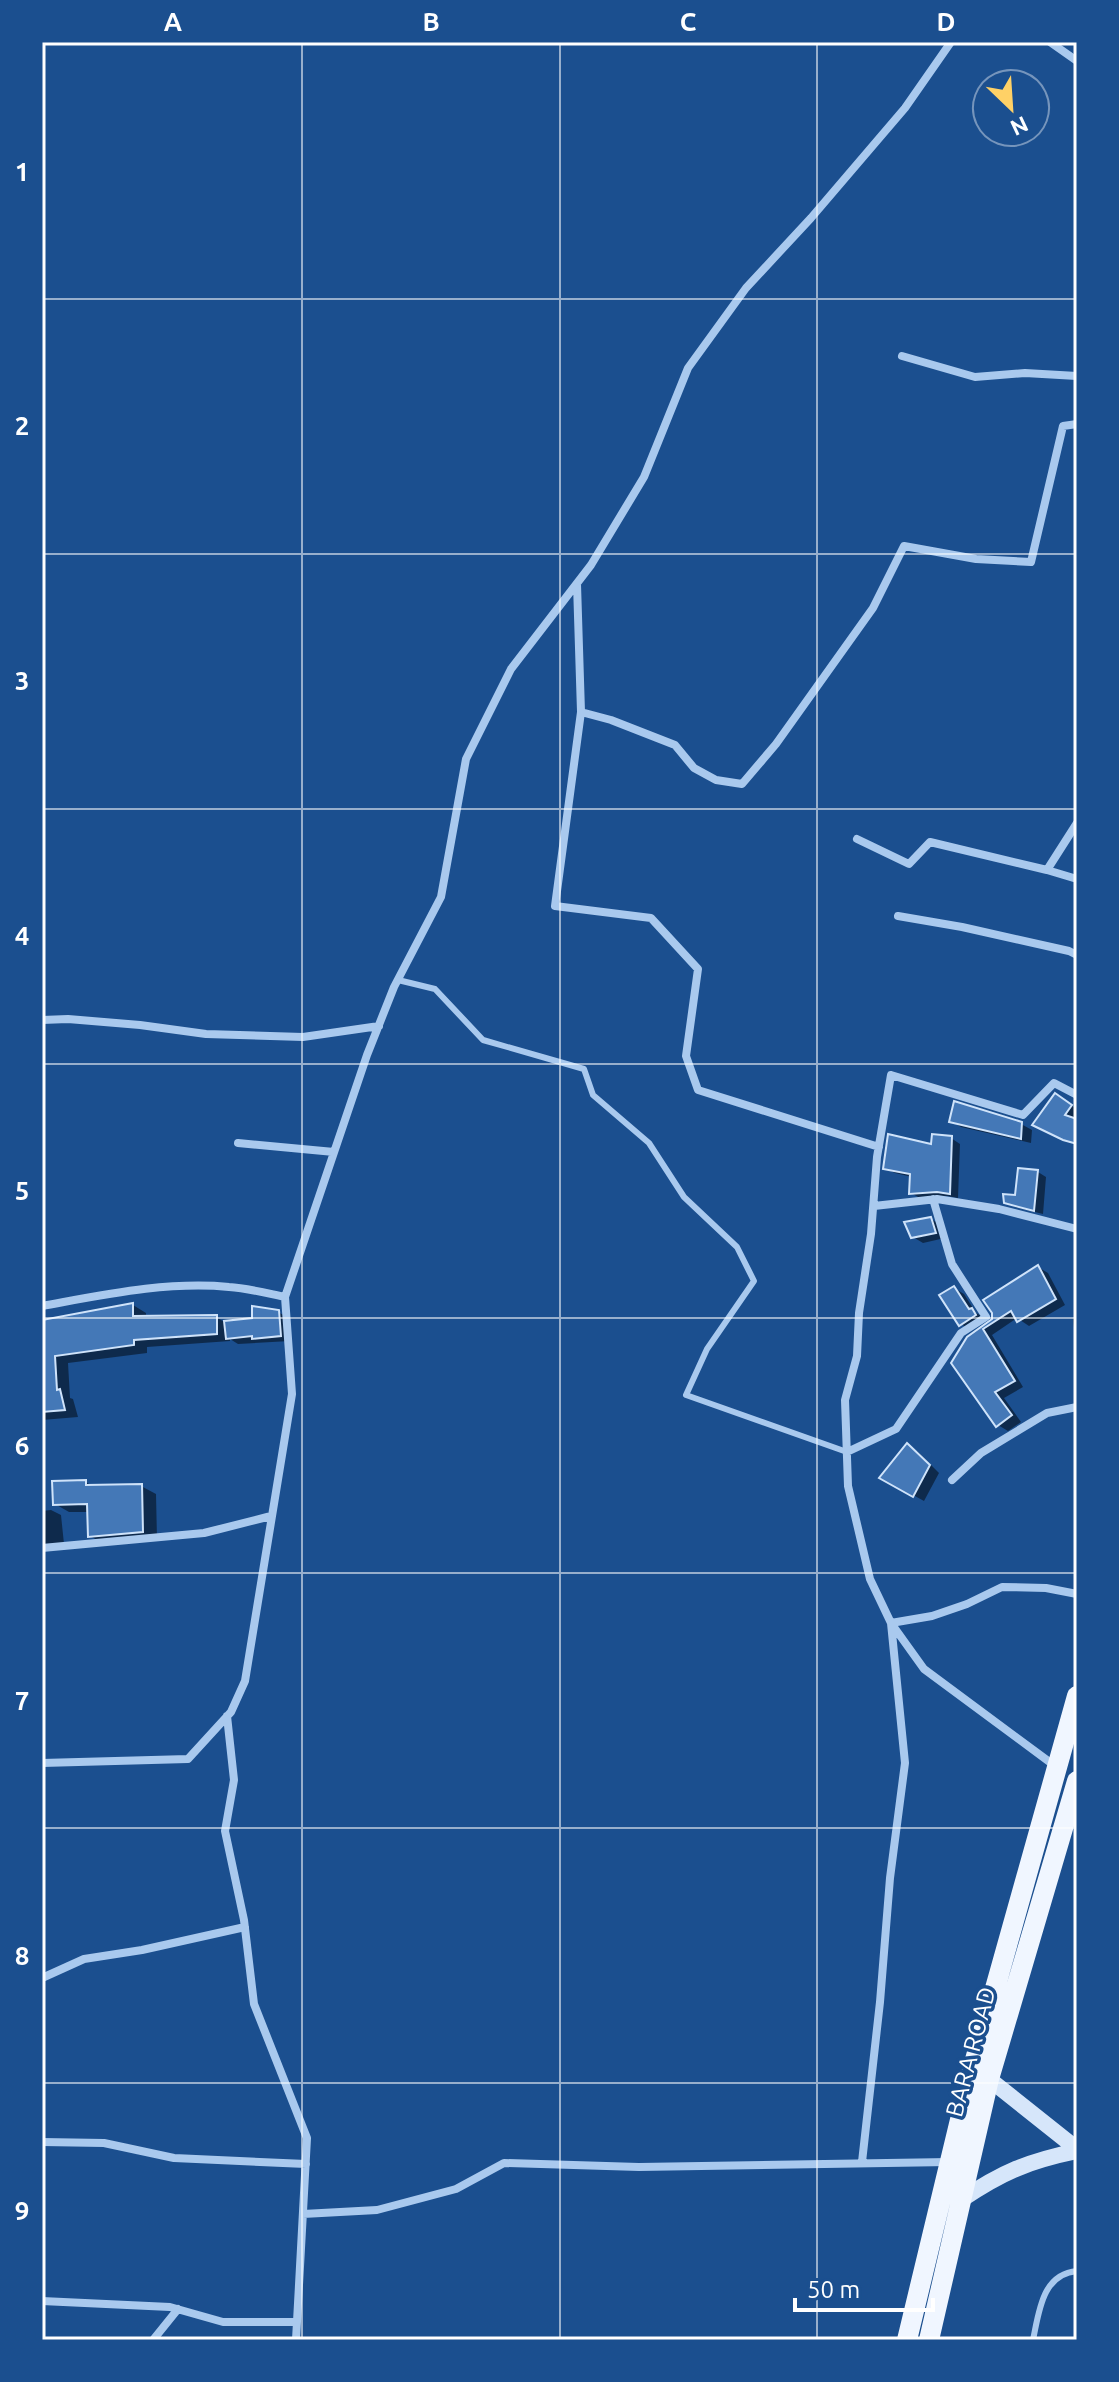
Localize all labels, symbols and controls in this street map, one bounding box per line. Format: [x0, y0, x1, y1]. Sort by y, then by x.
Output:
text: A [164, 7, 183, 36]
text: B [422, 7, 440, 36]
text: C [680, 7, 697, 36]
text: D [937, 7, 955, 36]
north arrow [971, 68, 1051, 148]
text: N [1007, 112, 1032, 141]
text: 1 [15, 157, 29, 186]
text: 2 [15, 411, 29, 440]
text: 3 [15, 666, 29, 695]
text: 4 [15, 921, 29, 950]
text: 5 [15, 1176, 29, 1205]
text: 6 [15, 1431, 29, 1460]
text: 7 [15, 1686, 29, 1715]
text: 8 [15, 1941, 29, 1970]
street label: BARA ROAD [940, 1984, 1001, 2120]
text: 9 [15, 2196, 29, 2225]
scale bar [795, 2262, 933, 2312]
text: 50 m [807, 2276, 860, 2303]

